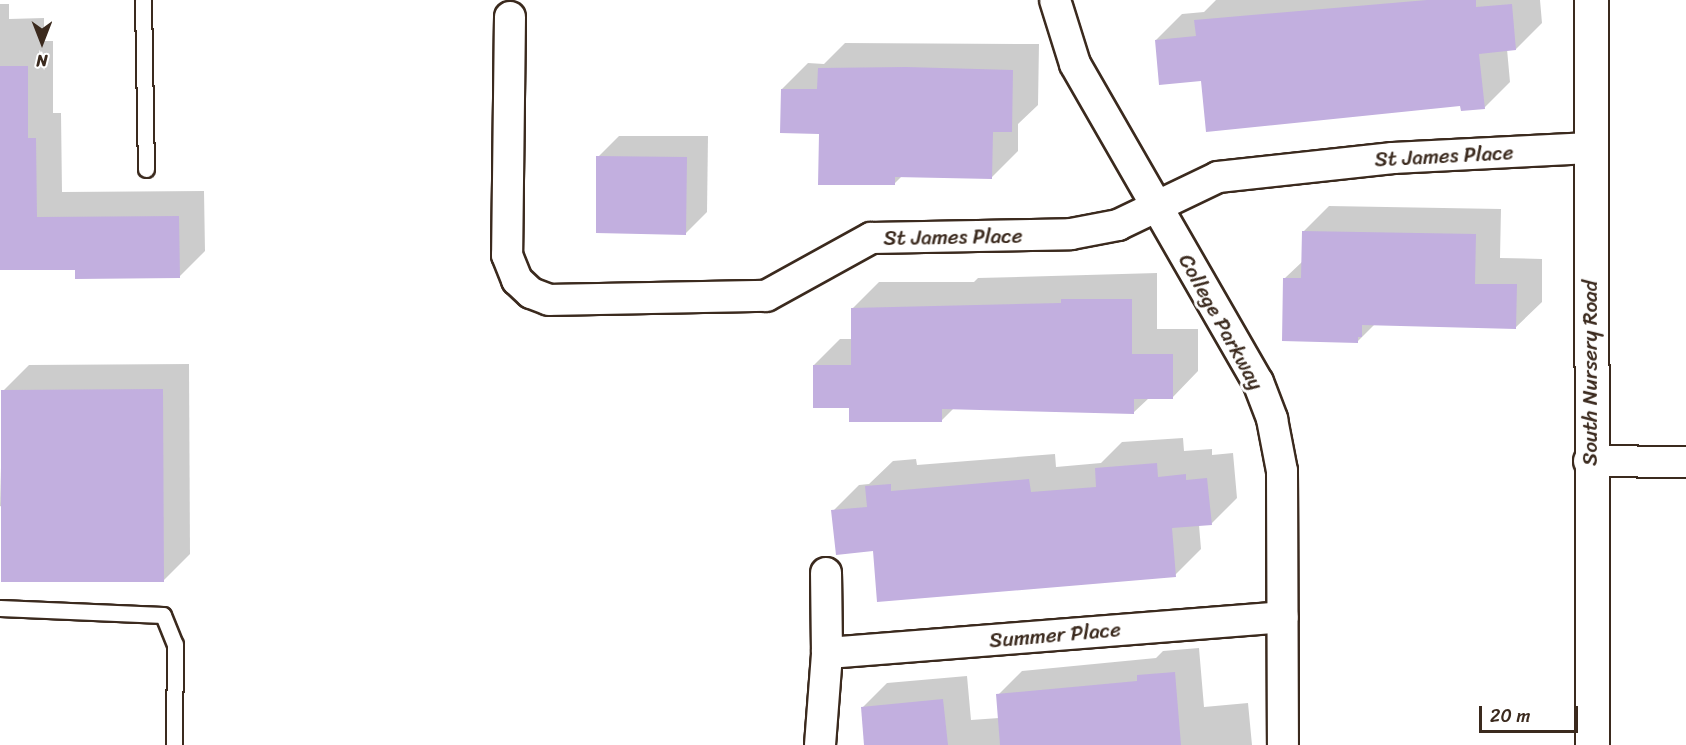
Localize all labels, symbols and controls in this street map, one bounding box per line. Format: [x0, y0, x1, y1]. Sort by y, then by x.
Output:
north arrow [12, 12, 72, 72]
text: N [36, 46, 48, 75]
street label: St James Place [1373, 140, 1515, 172]
street label: St James Place [882, 223, 1024, 251]
street label: College Parkway [1173, 250, 1269, 394]
street label: South Nursery Road [1577, 280, 1603, 466]
street label: Summer Place [988, 617, 1122, 653]
scale bar [1482, 694, 1581, 732]
text: 20 m [1490, 700, 1530, 732]

